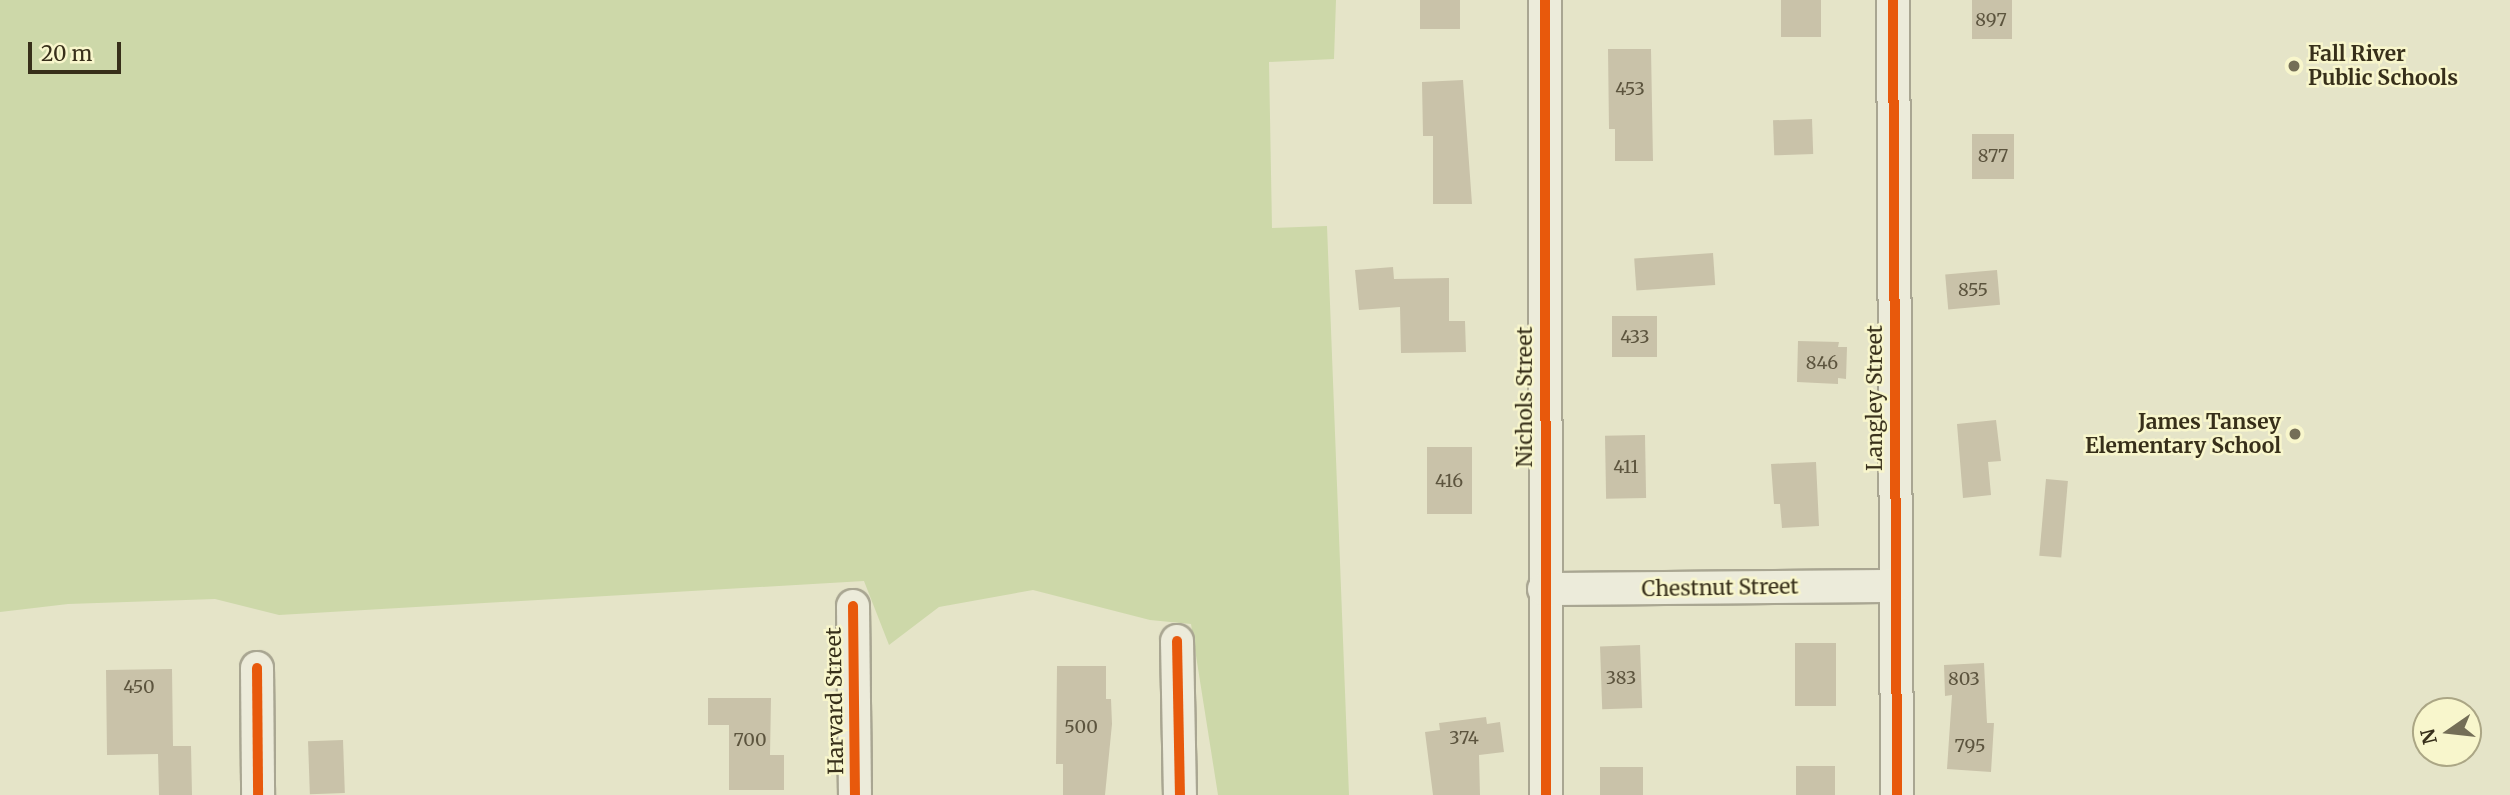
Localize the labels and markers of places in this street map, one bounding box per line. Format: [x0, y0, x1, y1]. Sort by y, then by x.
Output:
place label: Fall River Public Schools [2308, 41, 2458, 91]
marker: Fall River Public Schools [2286, 58, 2302, 74]
place label: James Tansey Elementary School [2085, 409, 2281, 459]
marker: James Tansey Elementary School [2287, 426, 2303, 442]

